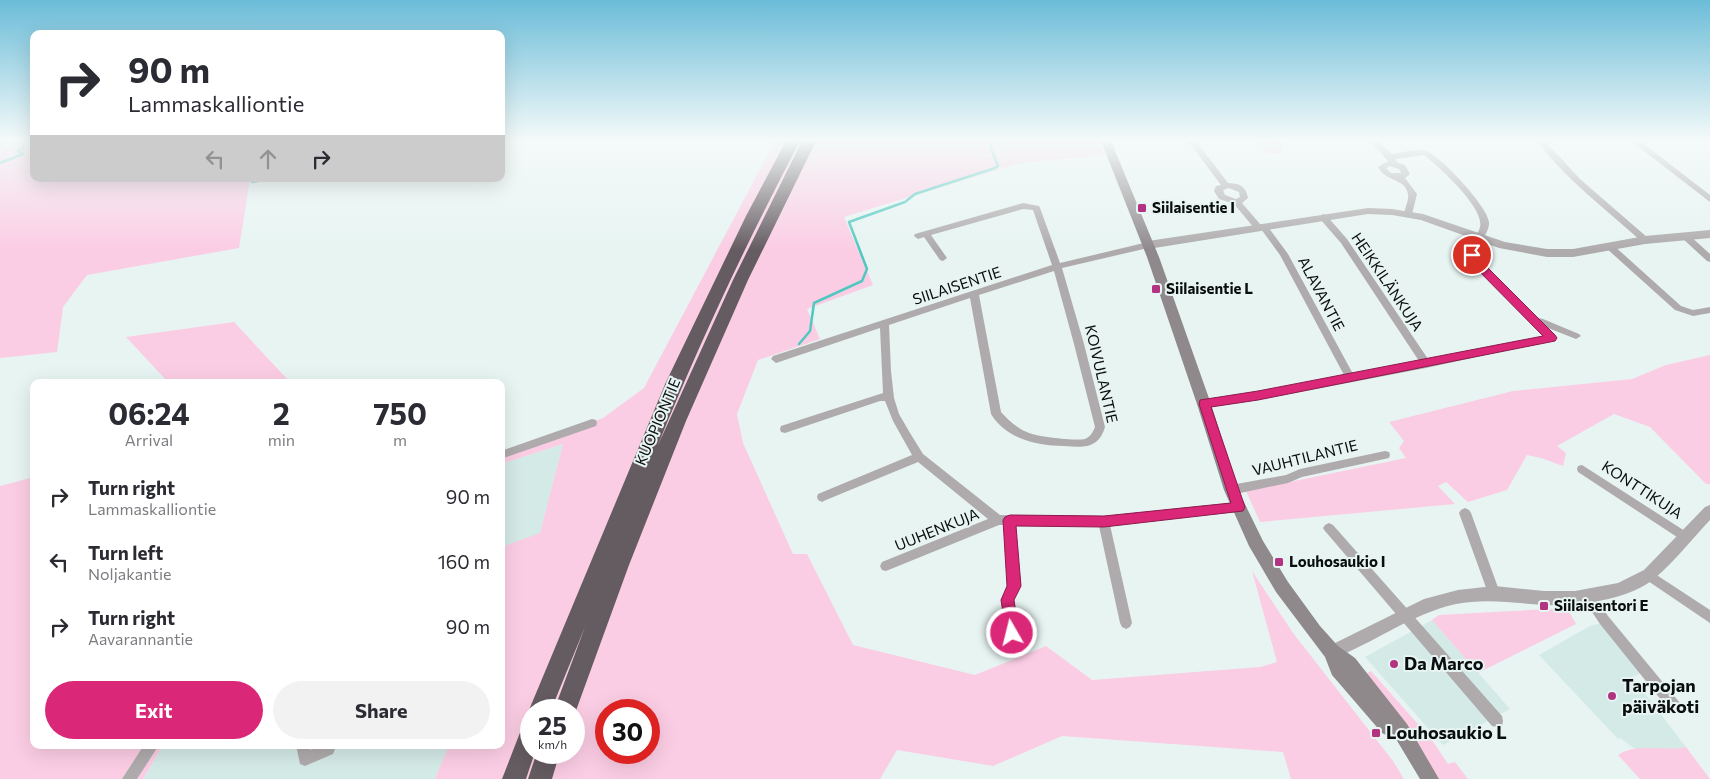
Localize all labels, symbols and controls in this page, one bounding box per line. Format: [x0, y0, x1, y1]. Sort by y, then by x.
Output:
text: 90 m [128, 47, 210, 90]
icon: right [45, 50, 110, 115]
text: Lammaskalliontie [128, 90, 304, 117]
icon: left [201, 145, 229, 173]
icon: ahead [254, 145, 282, 173]
icon: right [307, 145, 335, 173]
place label: Siilaisentie I [1152, 198, 1235, 216]
marker: Siilaisentie I [1136, 202, 1148, 214]
street label: HEIKKILÄNKUJA [1348, 229, 1427, 334]
pin [1451, 234, 1493, 276]
icon: arrive [1458, 241, 1486, 269]
street label: ALAVANTIE [1295, 253, 1349, 334]
street label: SIILAISENTIE [910, 262, 1003, 308]
place label: Siilaisentie L [1166, 279, 1253, 297]
marker: Siilaisentie L [1150, 283, 1162, 295]
street label: KOIVULANTIE [1082, 323, 1122, 425]
street label: KUOPIONTIE [631, 375, 684, 468]
text: 06:24 [108, 394, 190, 431]
text: 2 [273, 394, 290, 431]
text: 750 [373, 394, 427, 431]
text: Arrival [125, 430, 173, 449]
text: min [268, 430, 295, 449]
text: m [393, 430, 407, 449]
street label: VAUHTILANTIE [1250, 435, 1359, 479]
street label: KONTTIKUJA [1599, 456, 1686, 522]
text: Turn right [88, 476, 175, 499]
icon: right [45, 483, 73, 511]
text: 90 m [446, 485, 490, 508]
text: Lammaskalliontie [88, 499, 216, 518]
street label: UUHENKUJA [892, 504, 981, 554]
text: Turn left [88, 541, 163, 564]
icon: left [45, 548, 73, 576]
text: 160 m [438, 550, 490, 573]
place label: Louhosaukio I [1289, 552, 1386, 570]
marker: Louhosaukio I [1273, 556, 1285, 568]
text: Noljakantie [88, 564, 171, 583]
place label: Siilaisentori E [1554, 596, 1649, 614]
marker: Siilaisentori E [1538, 600, 1550, 612]
text: Turn right [88, 606, 175, 629]
position arrow [985, 606, 1037, 658]
icon: right [45, 613, 73, 641]
text: 90 m [446, 615, 490, 638]
text: Aavarannantie [88, 629, 193, 648]
place label: Da Marco [1404, 652, 1484, 674]
marker: Da Marco [1388, 658, 1400, 670]
place label: Tarpojan päiväkoti [1622, 674, 1699, 717]
button: Exit [45, 681, 263, 739]
button: Share [273, 681, 490, 739]
marker: Tarpojan päiväkoti [1606, 690, 1618, 702]
speed limit sign: 30 [595, 699, 660, 764]
text: 25 [538, 710, 567, 740]
place label: Louhosaukio L [1386, 721, 1507, 743]
marker: Louhosaukio L [1370, 727, 1382, 739]
text: km/h [538, 737, 567, 751]

